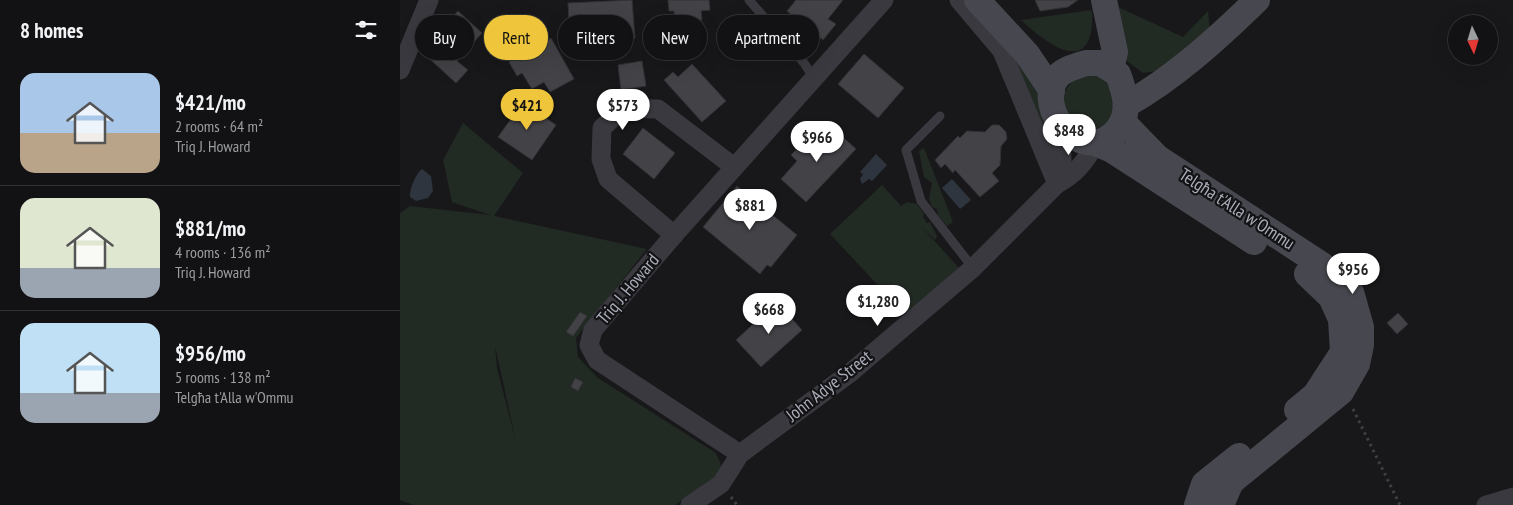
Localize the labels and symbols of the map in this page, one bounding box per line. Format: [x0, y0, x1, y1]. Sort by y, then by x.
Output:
north arrow [1448, 15, 1498, 65]
pin: $421 [497, 88, 557, 131]
pin: $573 [593, 88, 653, 131]
pin: $848 [1039, 114, 1099, 156]
pin: $966 [787, 120, 847, 163]
street label: Telgħa t'Alla w'Ommu [1175, 163, 1299, 255]
pin: $881 [720, 188, 780, 231]
street label: Triq J. Howard [592, 249, 664, 329]
pin: $956 [1323, 252, 1383, 295]
pin: $1,280 [837, 284, 919, 327]
pin: $668 [739, 292, 799, 335]
street label: John Adye Street [780, 345, 876, 427]

